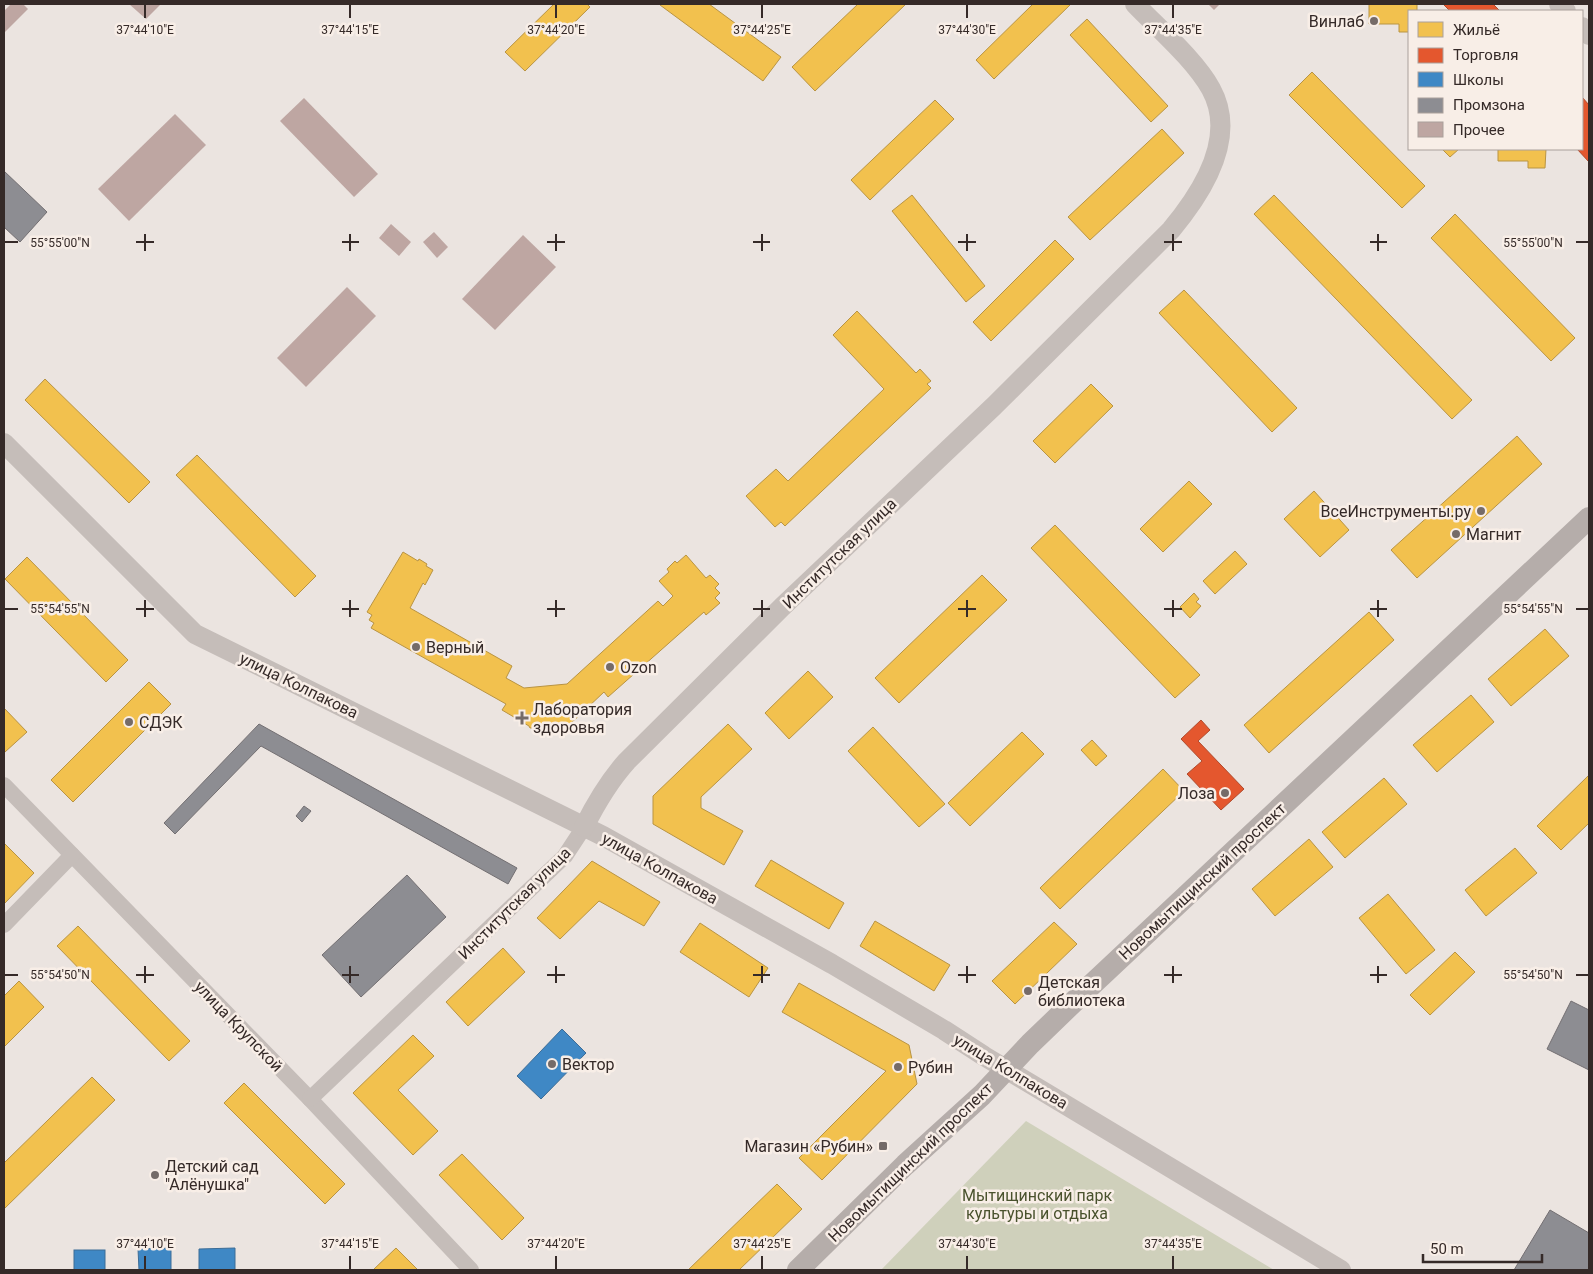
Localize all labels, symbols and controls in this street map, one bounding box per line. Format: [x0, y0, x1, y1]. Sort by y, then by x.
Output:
legend [1408, 10, 1583, 150]
place label: Винлаб [1309, 12, 1364, 31]
marker: Винлаб [1368, 15, 1380, 27]
text: Жильё [1453, 21, 1500, 39]
text: 37°44'10"E [116, 23, 174, 37]
text: 37°44'15"E [321, 23, 379, 37]
text: 37°44'20"E [527, 23, 585, 37]
text: 37°44'25"E [733, 23, 791, 37]
text: 37°44'30"E [938, 23, 996, 37]
text: 37°44'35"E [1144, 23, 1202, 37]
text: Торговля [1453, 46, 1518, 64]
text: Школы [1453, 71, 1504, 89]
text: Промзона [1453, 96, 1525, 114]
text: Прочее [1453, 121, 1505, 139]
text: 55°55'00"N [30, 236, 90, 250]
text: 55°55'00"N [1503, 236, 1563, 250]
street label: Институтская улица [779, 494, 900, 613]
place label: ВсеИнструменты.ру [1321, 502, 1471, 521]
marker: ВсеИнструменты.ру [1475, 505, 1487, 517]
place label: Магнит [1466, 525, 1522, 544]
marker: Магнит [1450, 528, 1462, 540]
text: 55°54'55"N [30, 602, 90, 616]
text: 55°54'55"N [1503, 602, 1563, 616]
place label: Верный [426, 638, 484, 657]
marker: Верный [410, 641, 422, 653]
street label: улица Колпакова [236, 649, 361, 722]
place label: Ozon [620, 658, 657, 677]
marker: Ozon [604, 661, 616, 673]
place label: Лаборатория здоровья [533, 700, 632, 737]
marker: Лаборатория здоровья [515, 711, 529, 725]
place label: СДЭК [139, 713, 183, 732]
marker: СДЭК [123, 716, 135, 728]
place label: Лоза [1178, 784, 1215, 803]
marker: Лоза [1219, 787, 1231, 799]
street label: Новомытищинский проспект [1115, 799, 1290, 964]
street label: улица Колпакова [598, 829, 721, 908]
street label: Институтская улица [454, 843, 574, 963]
text: 55°54'50"N [30, 968, 90, 982]
text: 55°54'50"N [1503, 968, 1563, 982]
place label: Детская библиотека [1038, 973, 1125, 1010]
street label: улица Крупской [191, 977, 287, 1076]
marker: Детская библиотека [1022, 985, 1034, 997]
street label: улица Колпакова [950, 1030, 1071, 1113]
place label: Вектор [562, 1055, 615, 1074]
marker: Вектор [546, 1058, 558, 1070]
place label: Рубин [908, 1058, 953, 1077]
marker: Рубин [892, 1061, 904, 1073]
street label: Новомытищинский проспект [824, 1079, 997, 1246]
place label: Магазин «Рубин» [744, 1137, 873, 1156]
marker: Магазин «Рубин» [877, 1140, 889, 1152]
place label: Детский сад "Алёнушка" [165, 1157, 259, 1194]
marker: Детский сад "Алёнушка" [149, 1169, 161, 1181]
park label: Мытищинский парк культуры и отдыха [962, 1186, 1112, 1223]
scale bar [1423, 1232, 1542, 1264]
text: 37°44'10"E [116, 1237, 174, 1251]
text: 37°44'15"E [321, 1237, 379, 1251]
text: 37°44'20"E [527, 1237, 585, 1251]
text: 37°44'25"E [733, 1237, 791, 1251]
text: 37°44'30"E [938, 1237, 996, 1251]
text: 37°44'35"E [1144, 1237, 1202, 1251]
text: 50 m [1430, 1240, 1464, 1258]

